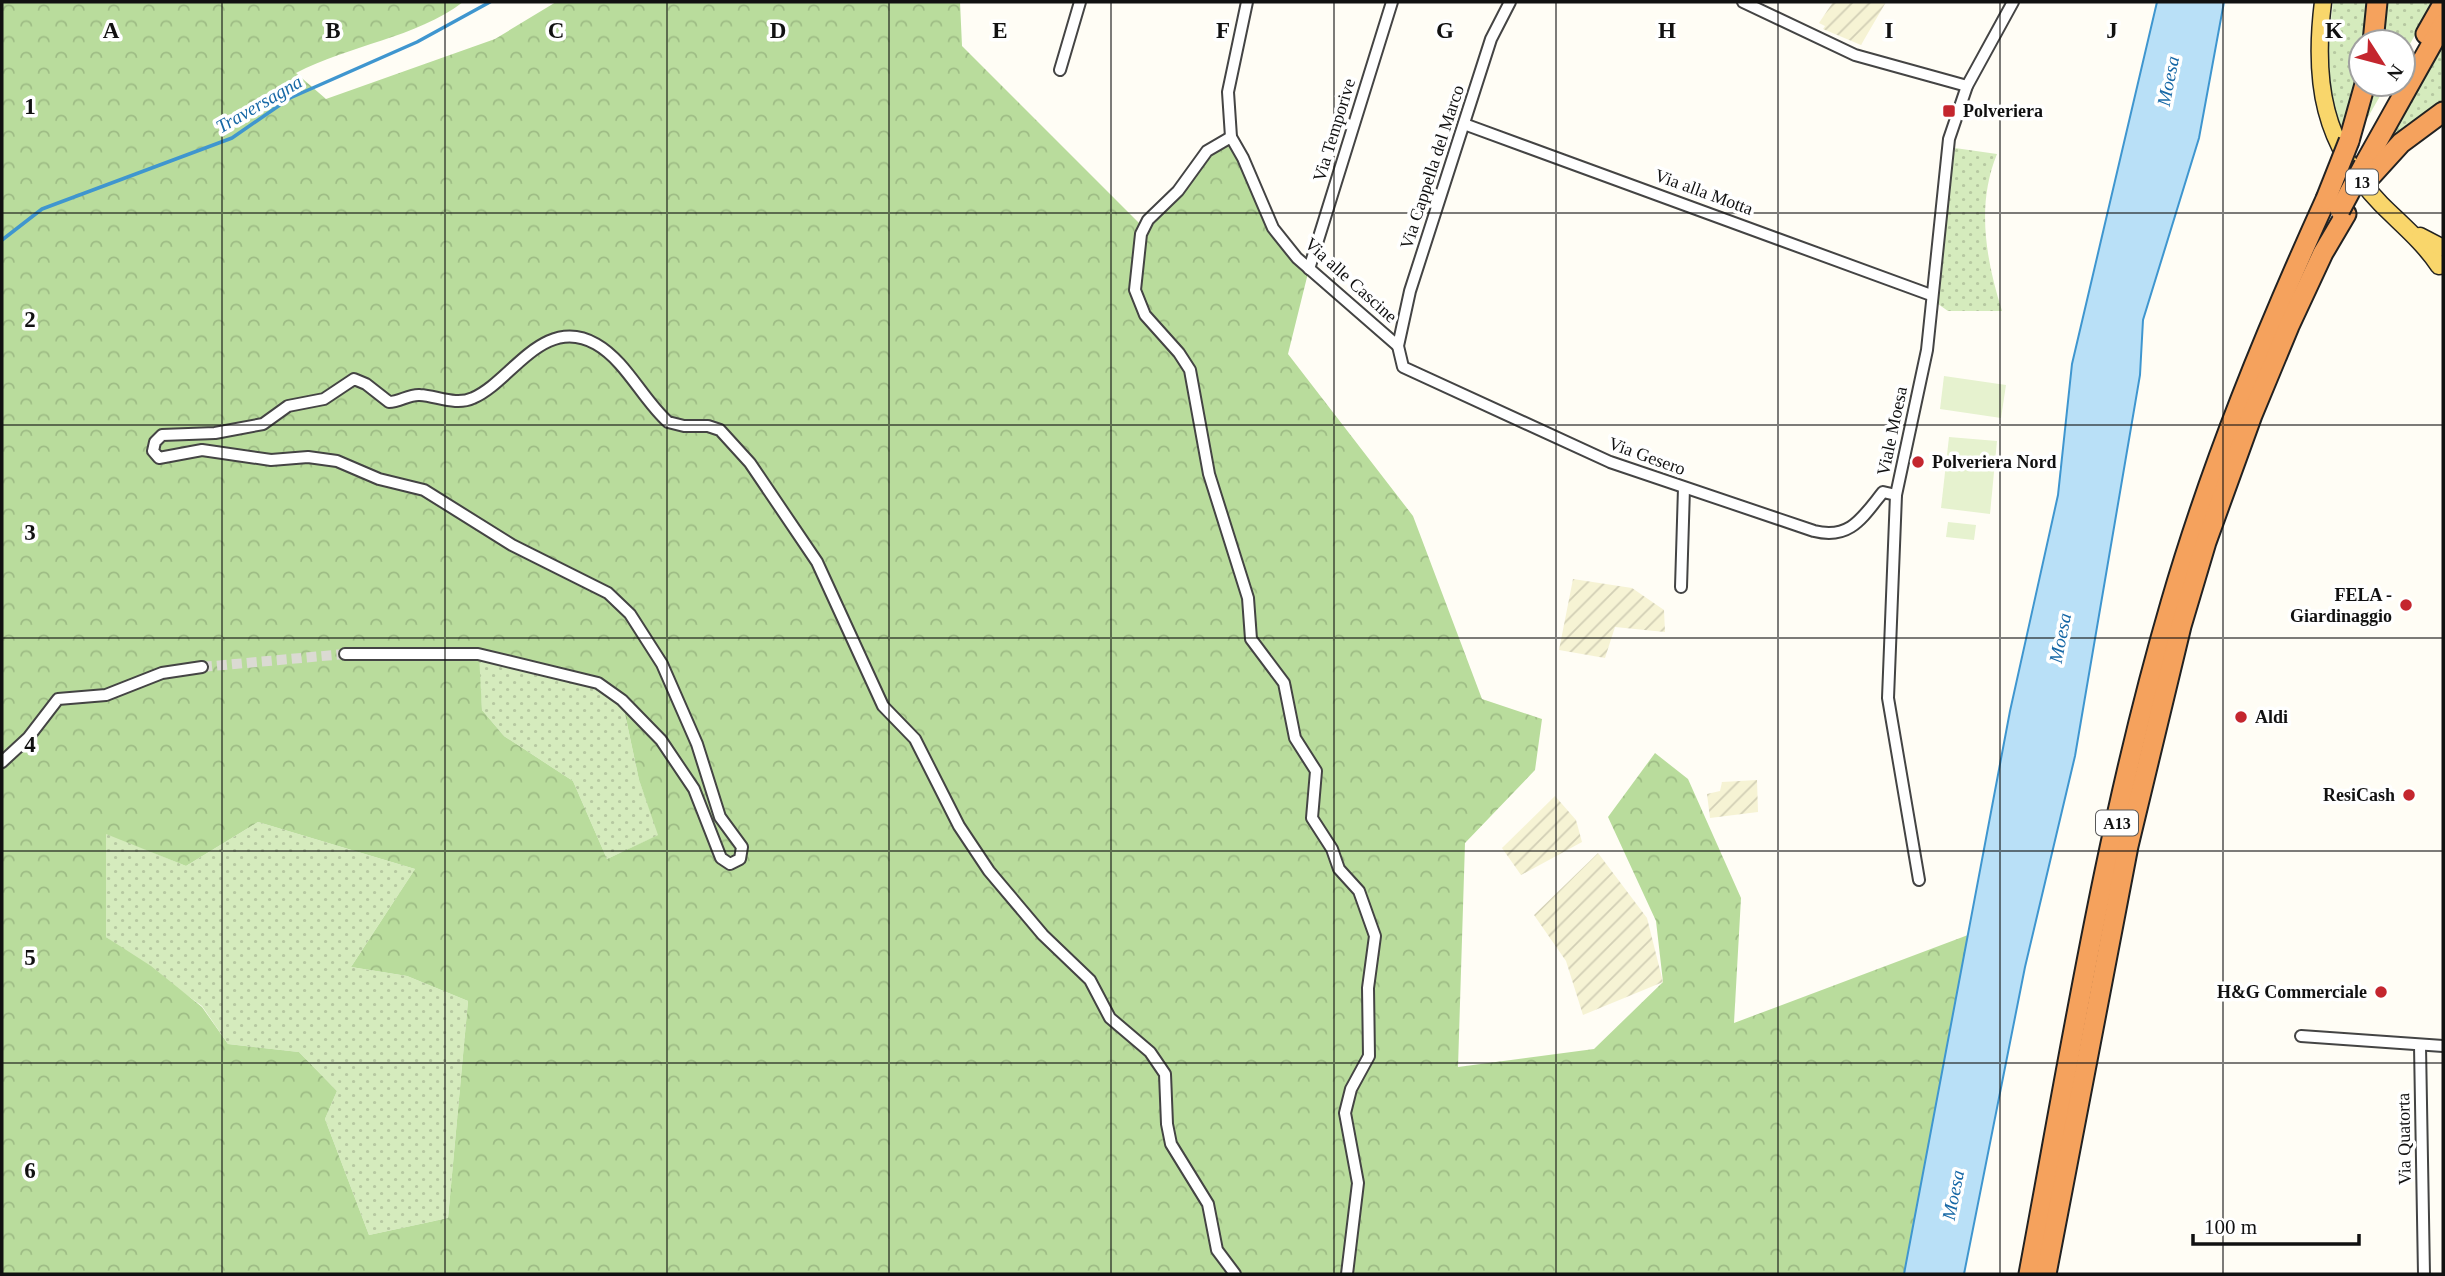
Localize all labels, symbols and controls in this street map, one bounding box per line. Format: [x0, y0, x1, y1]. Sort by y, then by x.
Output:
text: A [103, 18, 120, 43]
text: B [325, 18, 341, 43]
text: C [548, 18, 564, 43]
text: D [770, 18, 786, 43]
text: E [992, 18, 1008, 43]
text: F [1216, 18, 1230, 43]
text: G [1436, 18, 1454, 43]
text: H [1658, 18, 1676, 43]
text: I [1885, 18, 1894, 43]
text: J [2106, 18, 2118, 43]
text: K [2325, 18, 2343, 43]
north arrow [2347, 28, 2417, 98]
water label: Moesa [2153, 54, 2183, 109]
text: N [2383, 61, 2408, 85]
water label: Traversagna [212, 71, 306, 137]
street label: Via Temporive [1309, 76, 1359, 184]
street label: Via Cappella del Marco [1396, 82, 1468, 252]
text: 1 [24, 94, 36, 119]
place label: Polveriera [1963, 101, 2043, 121]
marker: Polveriera [1941, 103, 1957, 119]
street label: Via alla Motta [1652, 165, 1756, 219]
road number: 13 [2346, 170, 2378, 194]
street label: Via alle Cascine [1301, 233, 1401, 327]
text: 2 [24, 307, 36, 332]
street label: Viale Moesa [1873, 385, 1911, 477]
street label: Via Gesero [1606, 433, 1688, 479]
place label: Polveriera Nord [1932, 452, 2056, 472]
marker: Polveriera Nord [1910, 454, 1926, 470]
text: 3 [24, 520, 36, 545]
place label: FELA - Giardinaggio [2290, 585, 2392, 626]
marker: FELA - Giardinaggio [2398, 597, 2414, 613]
water label: Moesa [2045, 611, 2075, 666]
place label: Aldi [2255, 707, 2288, 727]
marker: Aldi [2233, 709, 2249, 725]
text: 4 [24, 732, 36, 757]
place label: ResiCash [2323, 785, 2395, 805]
marker: ResiCash [2401, 787, 2417, 803]
road number: A13 [2096, 810, 2138, 836]
text: 5 [24, 945, 36, 970]
place label: H&G Commerciale [2217, 982, 2367, 1002]
marker: H&G Commerciale [2373, 984, 2389, 1000]
street label: Via Quatorta [2393, 1093, 2415, 1185]
text: 6 [24, 1158, 36, 1183]
water label: Moesa [1938, 1168, 1968, 1223]
scale bar [2193, 1202, 2359, 1246]
text: 100 m [2204, 1215, 2257, 1239]

